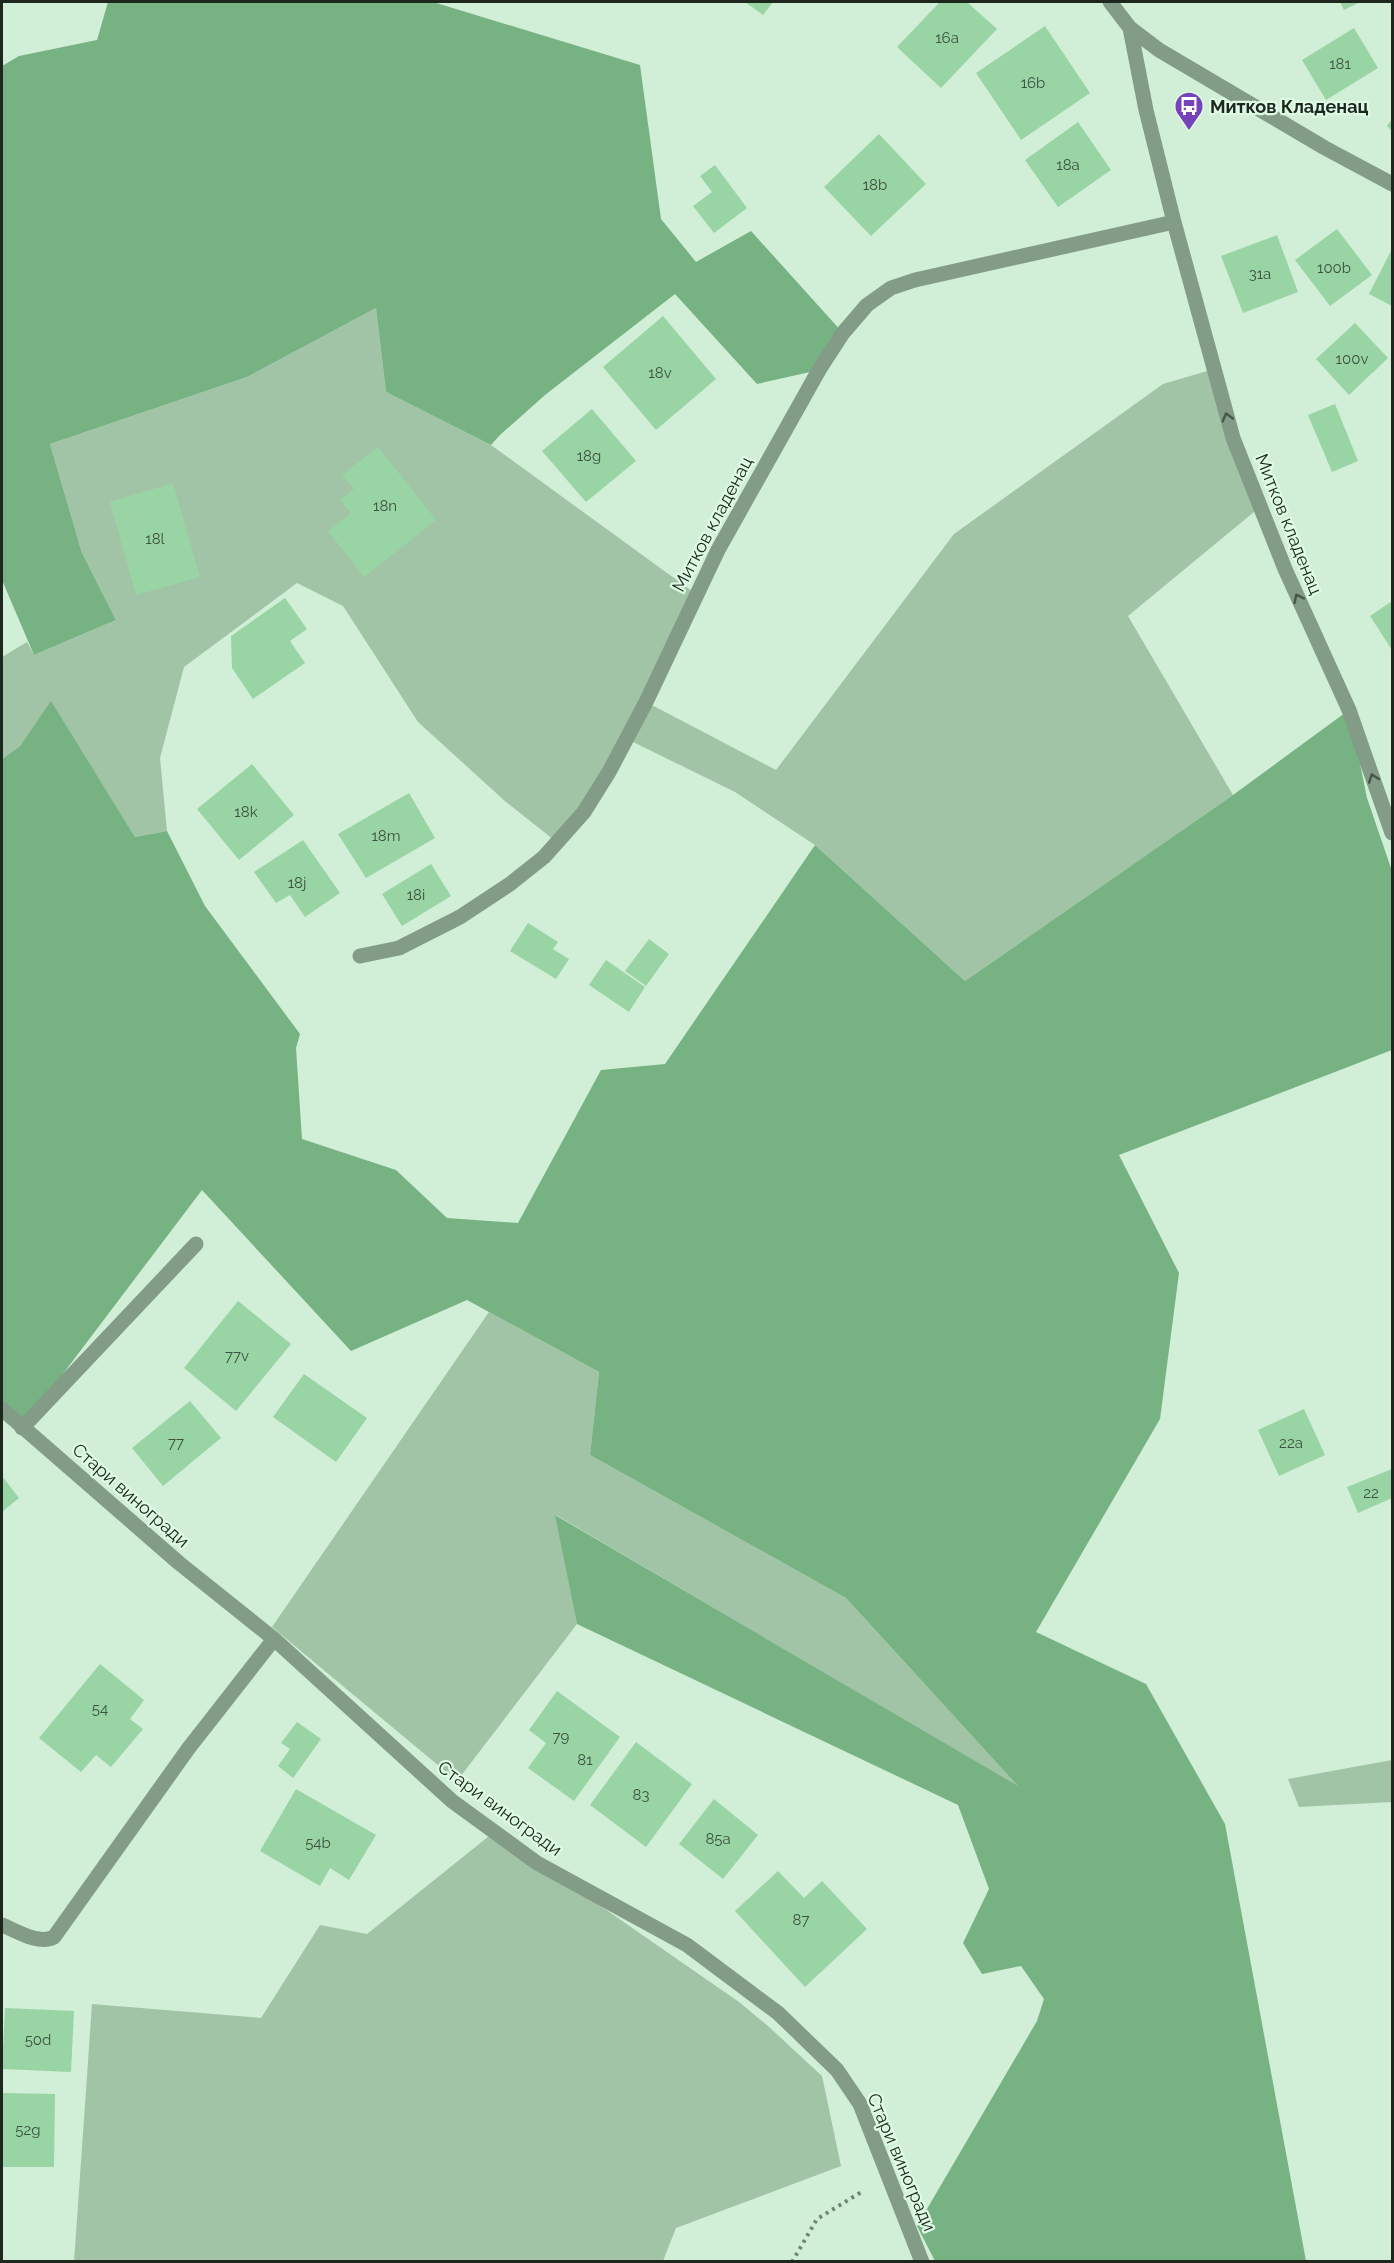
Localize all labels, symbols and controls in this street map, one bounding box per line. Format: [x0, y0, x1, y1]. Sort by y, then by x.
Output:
house number: 16a [935, 29, 959, 47]
house number: 181 [1329, 55, 1351, 73]
house number: 16b [1021, 74, 1045, 92]
bus stop icon: Митков Кладенац [1173, 90, 1205, 132]
place label: Митков Кладенац [1210, 96, 1369, 117]
house number: 18a [1056, 156, 1080, 174]
house number: 18b [863, 176, 887, 194]
house number: 100b [1317, 259, 1351, 277]
house number: 31a [1249, 265, 1271, 283]
house number: 100v [1336, 350, 1368, 368]
house number: 18v [648, 364, 672, 382]
one-way arrow [1222, 412, 1235, 422]
house number: 18g [577, 447, 601, 465]
street label: Митков кладенац [1251, 451, 1327, 597]
street label: Митков кладенац [668, 453, 756, 595]
house number: 18n [373, 497, 397, 515]
house number: 18l [145, 530, 166, 548]
one-way arrow [1294, 594, 1306, 605]
one-way arrow [1368, 773, 1381, 784]
house number: 18k [234, 803, 258, 821]
house number: 18m [371, 827, 401, 845]
house number: 18j [288, 874, 306, 892]
house number: 18i [407, 886, 425, 904]
house number: 77v [225, 1347, 249, 1365]
house number: 77 [168, 1434, 184, 1452]
house number: 22a [1279, 1434, 1303, 1452]
street label: Стари виногради [68, 1439, 194, 1551]
house number: 22 [1363, 1484, 1379, 1502]
house number: 54 [92, 1700, 108, 1718]
house number: 79 [553, 1728, 570, 1746]
house number: 81 [577, 1751, 593, 1769]
street label: Стари виногради [434, 1756, 566, 1860]
house number: 83 [633, 1786, 649, 1804]
house number: 85a [705, 1830, 731, 1848]
house number: 54b [305, 1834, 331, 1852]
house number: 87 [793, 1911, 809, 1929]
house number: 50d [25, 2031, 51, 2049]
street label: Стари виногради [863, 2090, 941, 2234]
house number: 52g [15, 2121, 41, 2139]

